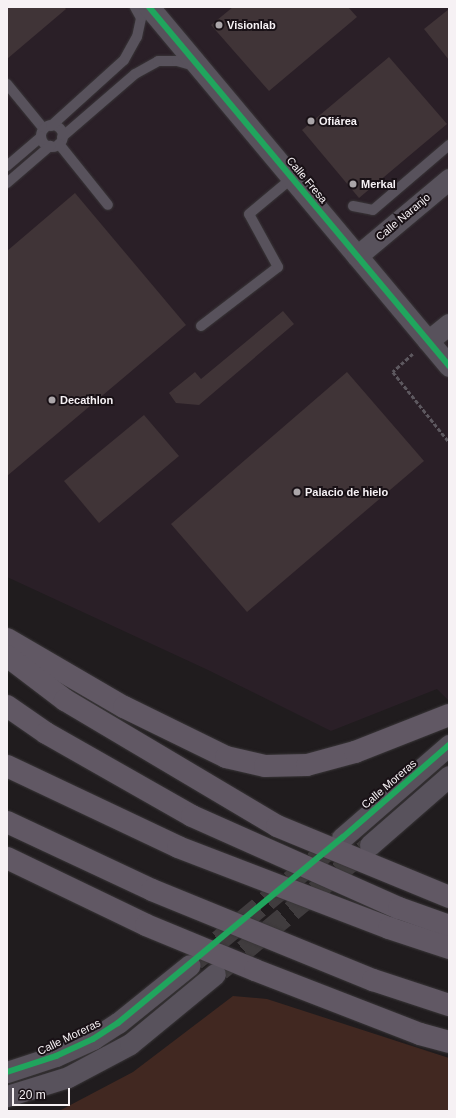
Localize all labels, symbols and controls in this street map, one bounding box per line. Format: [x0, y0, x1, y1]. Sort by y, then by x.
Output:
place label: Visionlab [227, 18, 276, 32]
marker: Visionlab [214, 20, 224, 30]
place label: Ofiárea [319, 114, 357, 128]
marker: Ofiárea [306, 116, 316, 126]
street label: Calle Fresa [284, 154, 330, 206]
place label: Merkal [361, 177, 396, 191]
marker: Merkal [348, 179, 358, 189]
street label: Calle Naranjo [373, 191, 433, 243]
place label: Decathlon [60, 393, 113, 407]
marker: Decathlon [47, 395, 57, 405]
place label: Palacio de hielo [305, 485, 388, 499]
marker: Palacio de hielo [292, 487, 302, 497]
street label: Calle Moreras [359, 757, 419, 811]
street label: Calle Moreras [35, 1016, 103, 1058]
scale bar [14, 1080, 72, 1106]
text: 20 m [19, 1088, 46, 1102]

